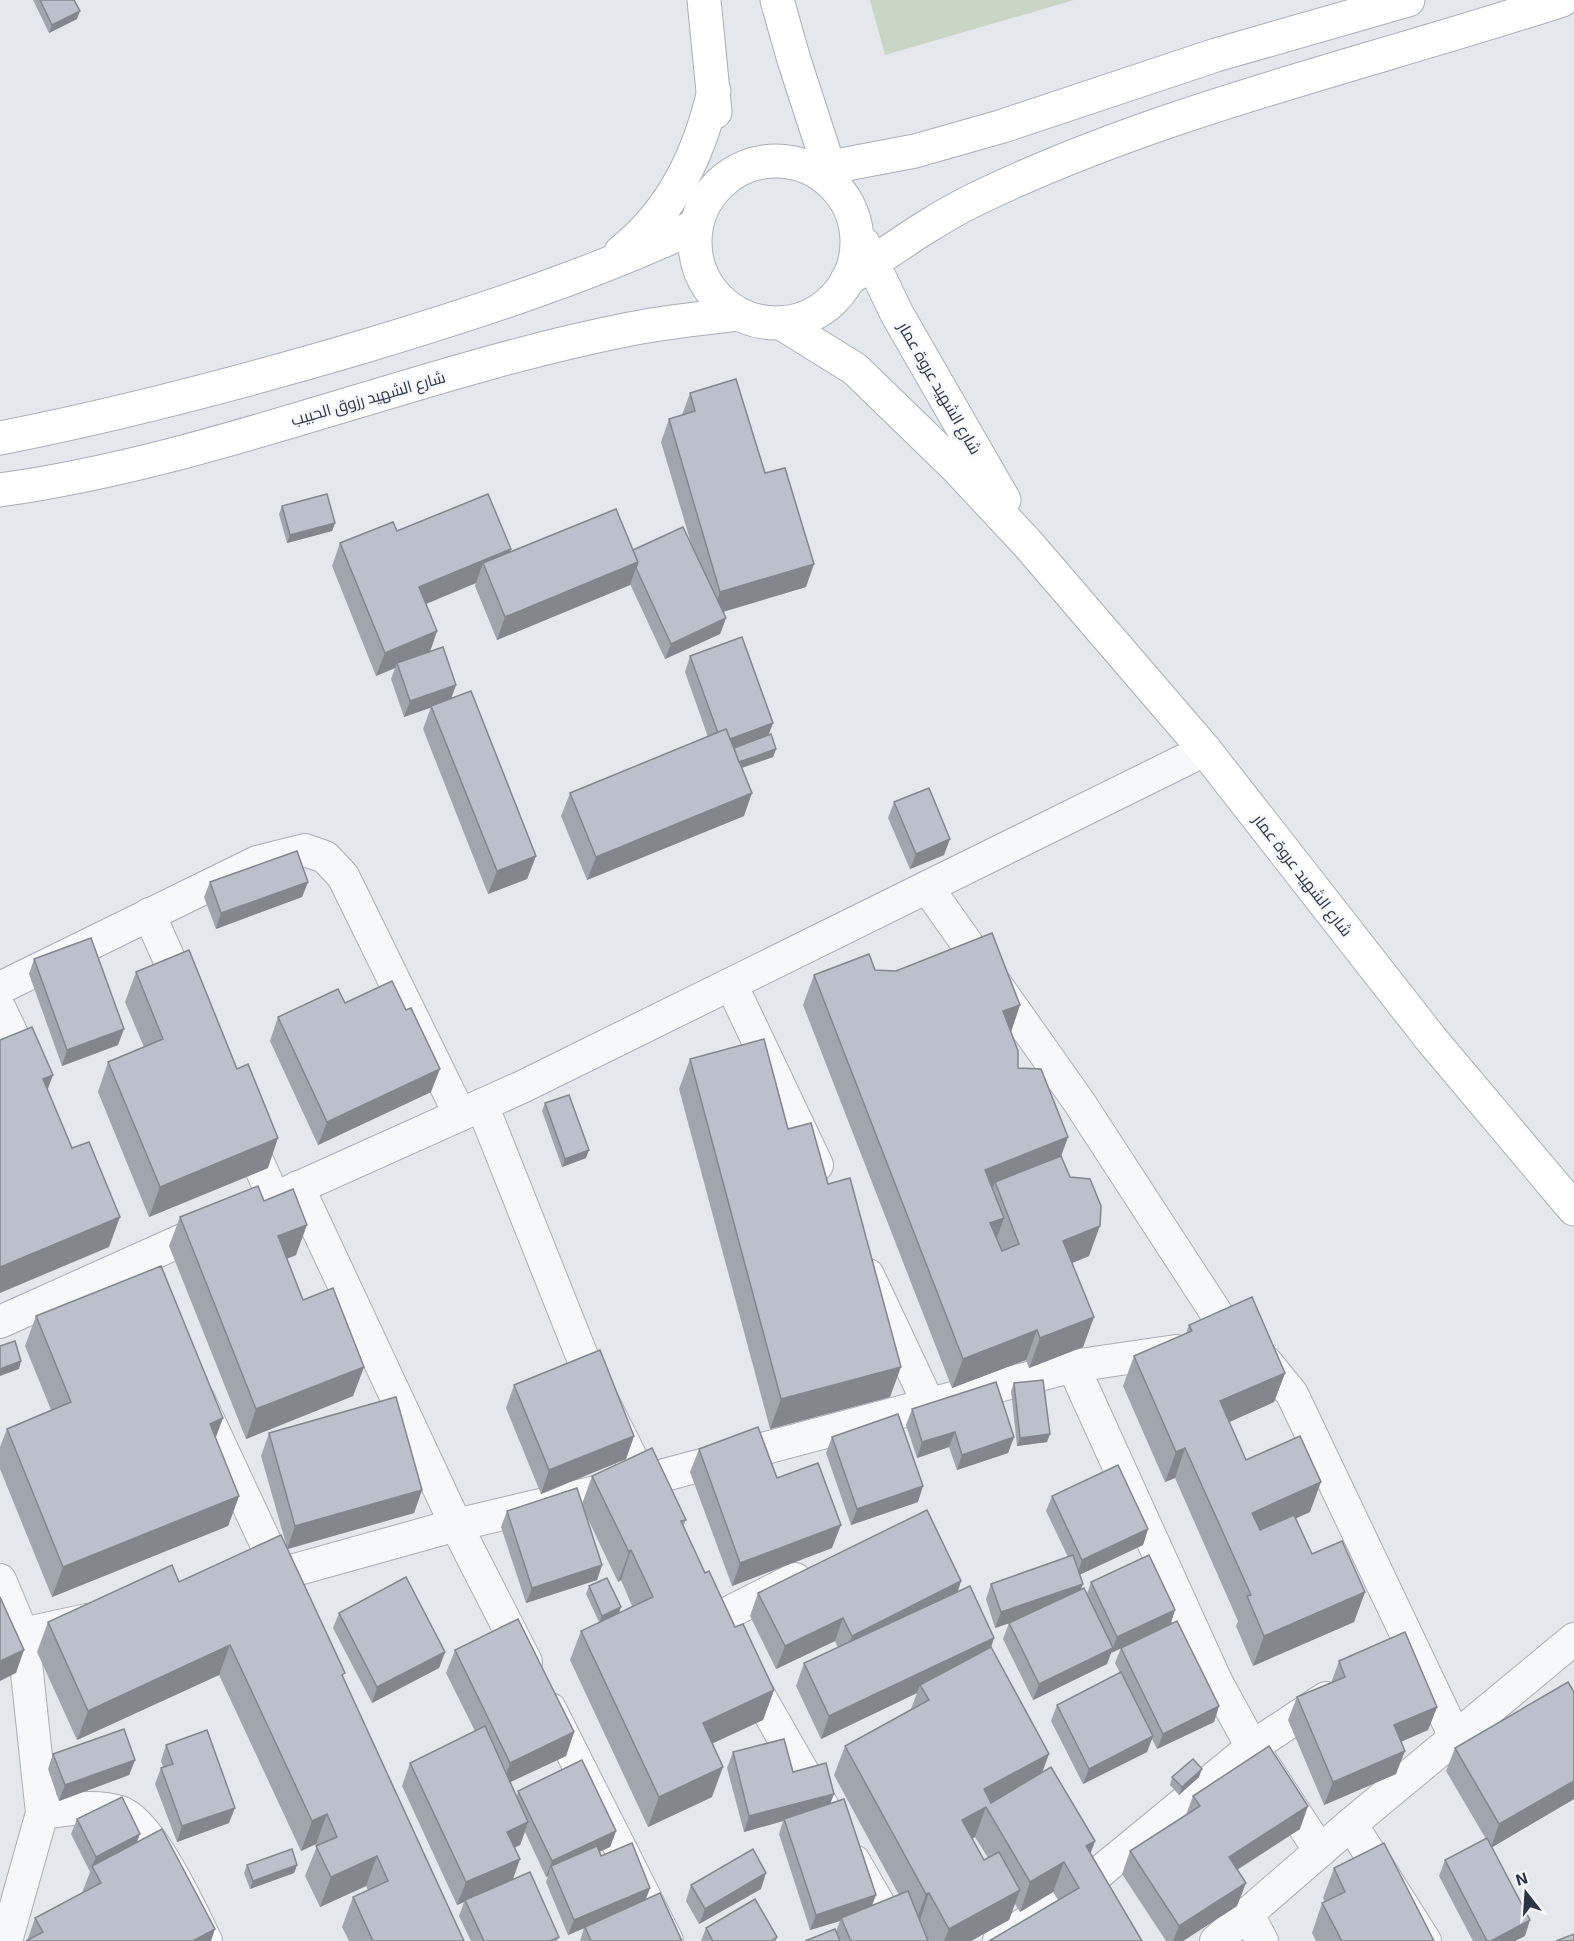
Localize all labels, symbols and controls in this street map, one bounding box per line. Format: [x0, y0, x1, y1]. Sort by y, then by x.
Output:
street label: شارع الشهيد عروة عمار [892, 317, 986, 459]
street label: شارع الشهيد رزوق الحبيب [288, 366, 448, 432]
street label: شارع الشهيد عروة عمار [1247, 809, 1357, 941]
north arrow [1496, 1863, 1556, 1923]
text: N [1513, 1867, 1530, 1889]

